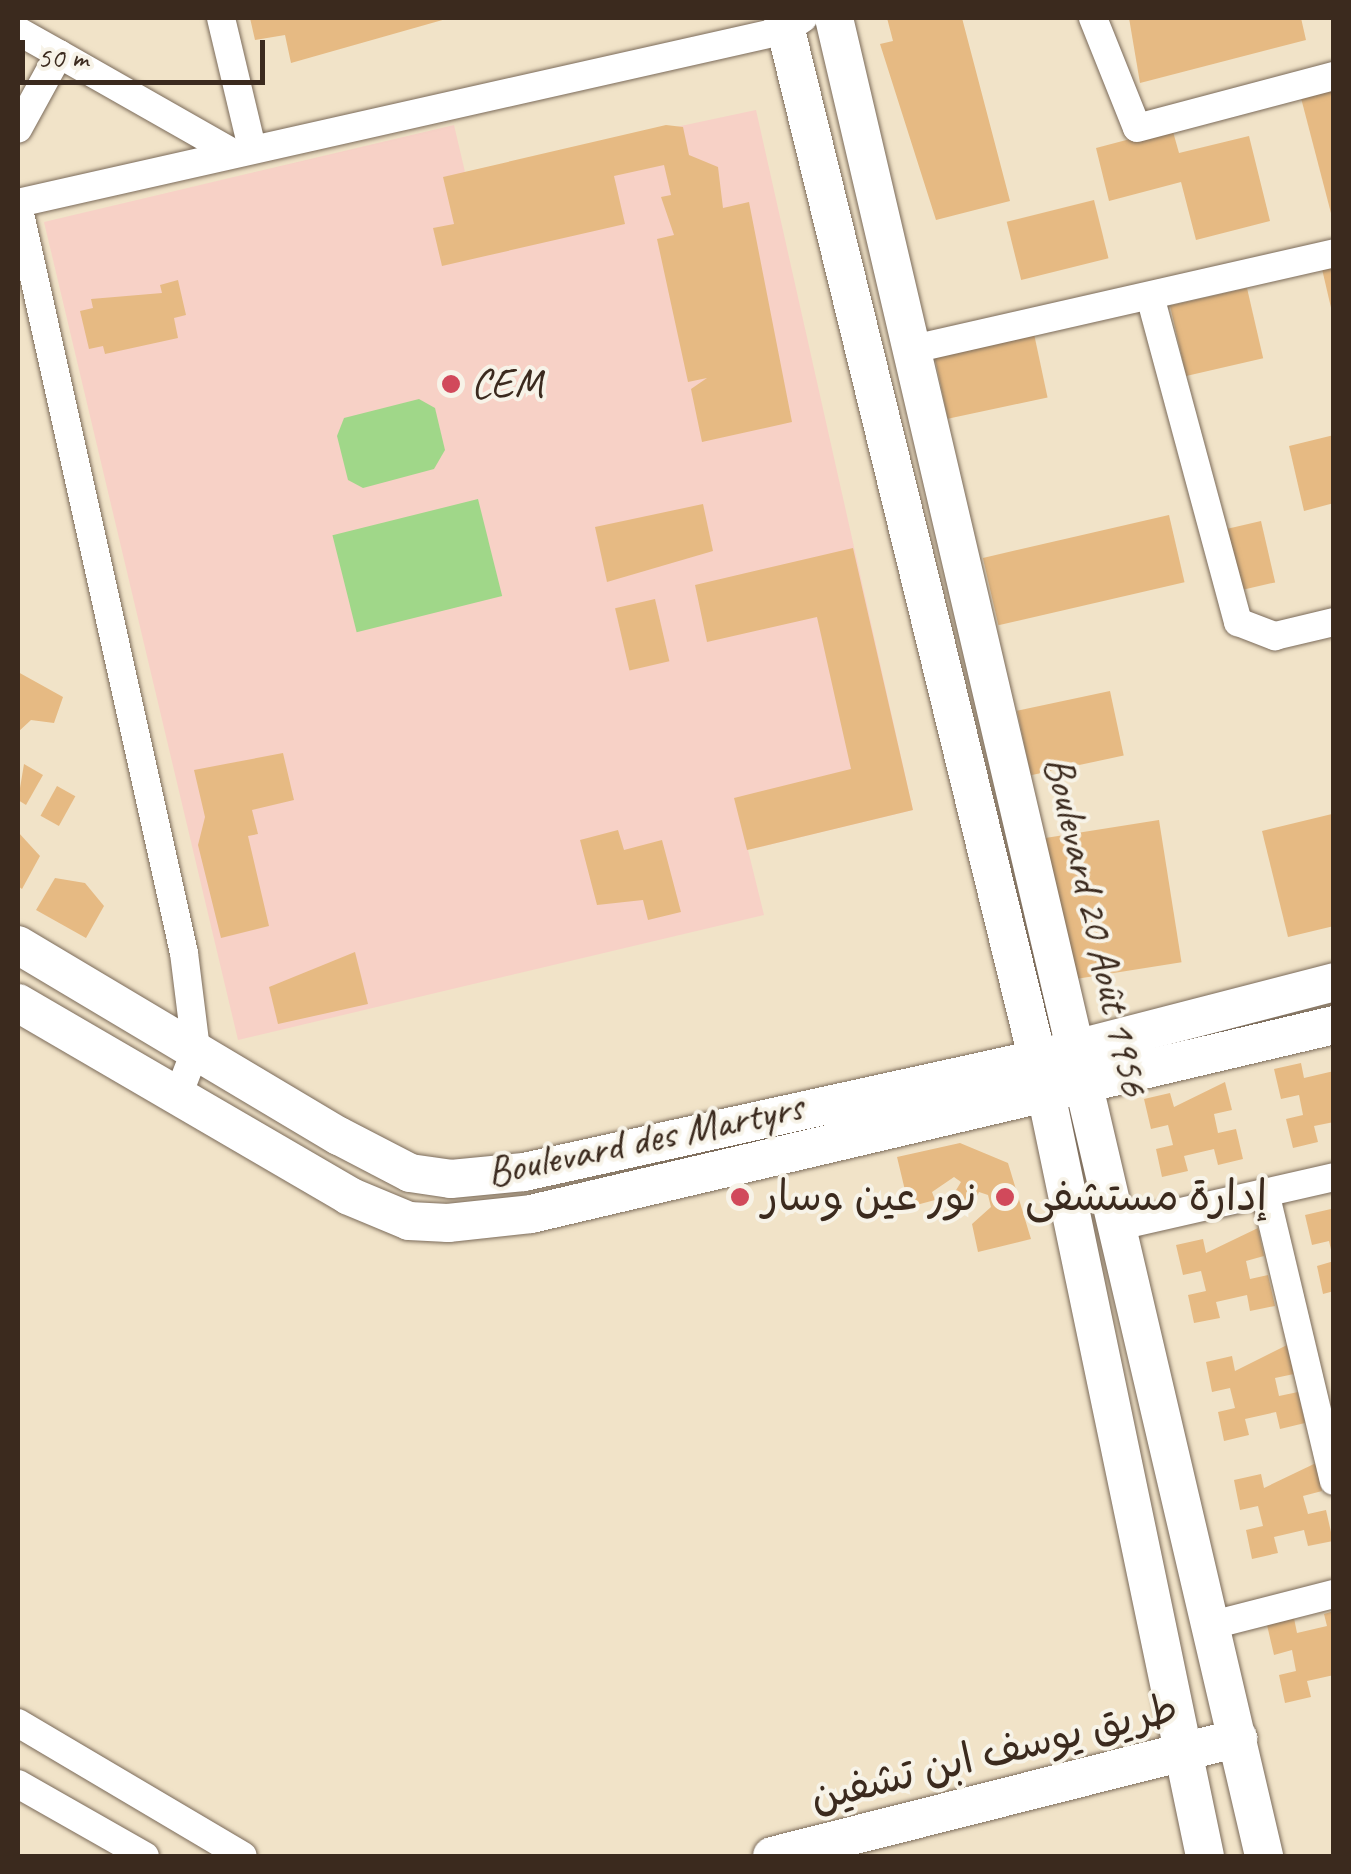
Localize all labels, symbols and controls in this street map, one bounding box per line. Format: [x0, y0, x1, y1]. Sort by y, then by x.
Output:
scale bar [25, 20, 270, 82]
text: 50 m [37, 38, 88, 76]
place label: CEM [471, 359, 543, 409]
marker: CEM [440, 373, 462, 395]
street label: Boulevard 20 Août 1956 [1033, 752, 1159, 1100]
street label: Boulevard des Martyrs [482, 1082, 808, 1198]
place label: نور عين وسار [762, 1172, 977, 1222]
place label: إدارة مستشفى [1025, 1172, 1267, 1222]
marker: نور عين وسار [727, 1184, 753, 1210]
marker: إدارة مستشفى [994, 1186, 1016, 1208]
street label: طريق يوسف ابن تشفين [805, 1683, 1183, 1823]

